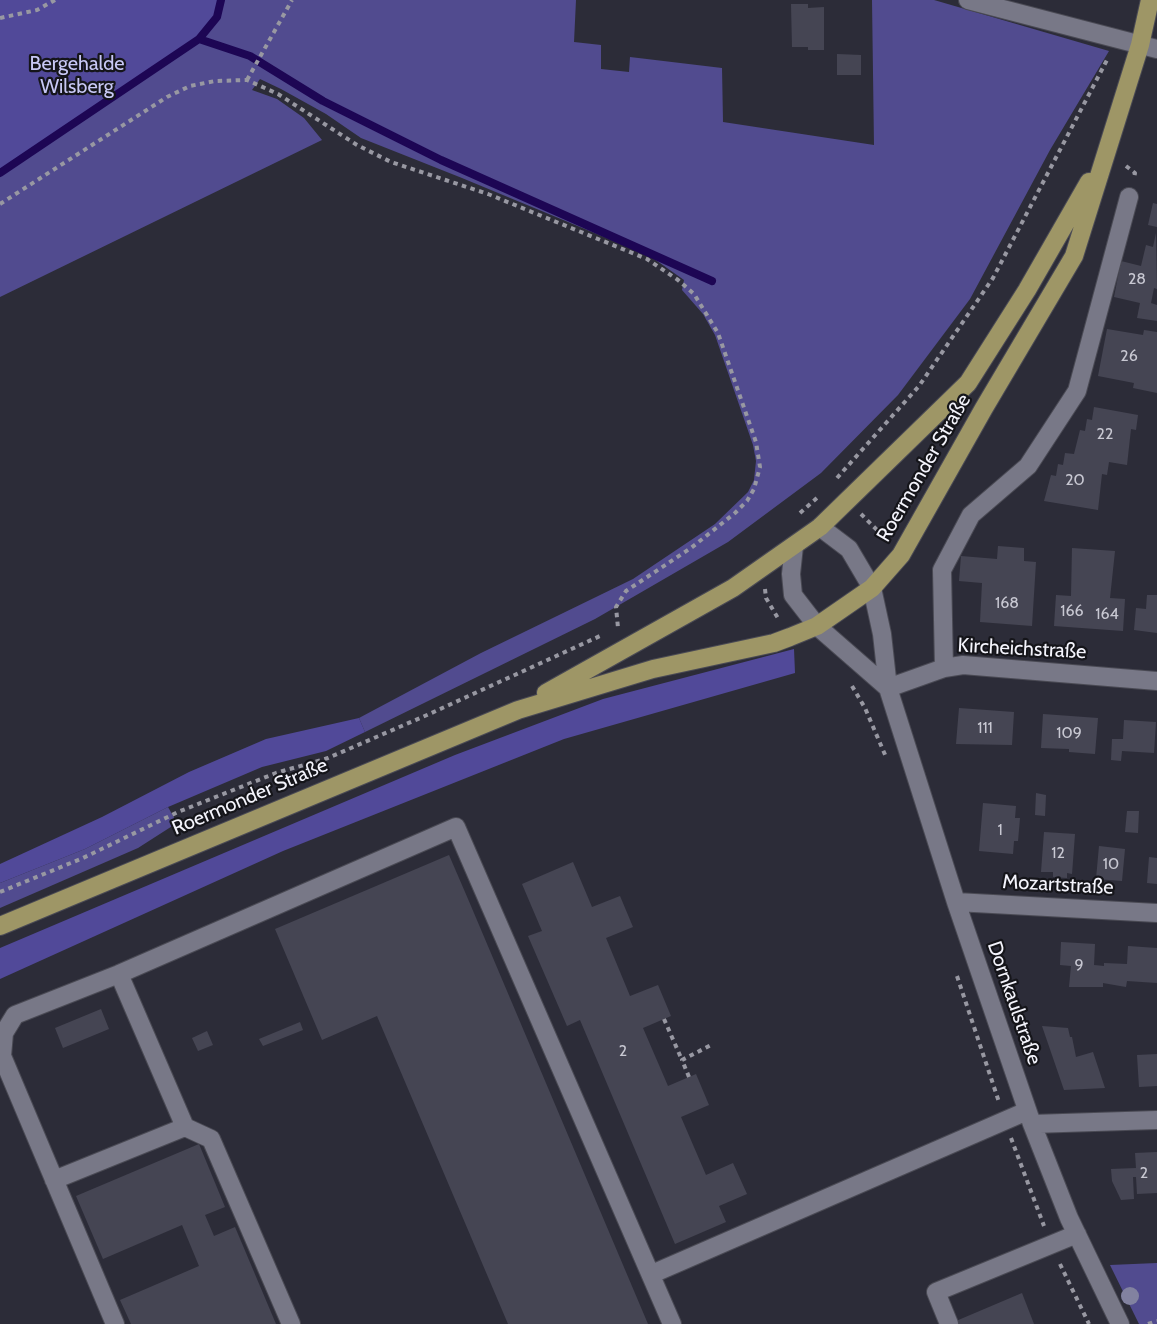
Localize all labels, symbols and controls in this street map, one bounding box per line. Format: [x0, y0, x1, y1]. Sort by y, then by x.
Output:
park label: Bergehalde Wilsberg [30, 52, 124, 99]
house number: 28 [1128, 269, 1146, 289]
house number: 26 [1120, 346, 1138, 366]
street label: Roermonder Straße [872, 390, 976, 546]
house number: 22 [1097, 424, 1113, 444]
house number: 20 [1065, 470, 1085, 490]
house number: 168 [995, 593, 1019, 613]
house number: 166 [1060, 601, 1084, 621]
house number: 164 [1095, 604, 1119, 624]
street label: Kircheichstraße [957, 634, 1087, 664]
house number: 111 [977, 718, 993, 738]
house number: 109 [1056, 723, 1082, 743]
street label: Roermonder Straße [169, 753, 331, 841]
house number: 1 [997, 820, 1003, 840]
house number: 12 [1051, 843, 1065, 863]
house number: 10 [1103, 854, 1119, 874]
street label: Mozartstraße [1002, 870, 1114, 900]
street label: Dornkaulstraße [982, 938, 1046, 1068]
house number: 9 [1074, 955, 1084, 975]
house number: 2 [619, 1041, 627, 1061]
house number: 2 [1140, 1163, 1148, 1183]

